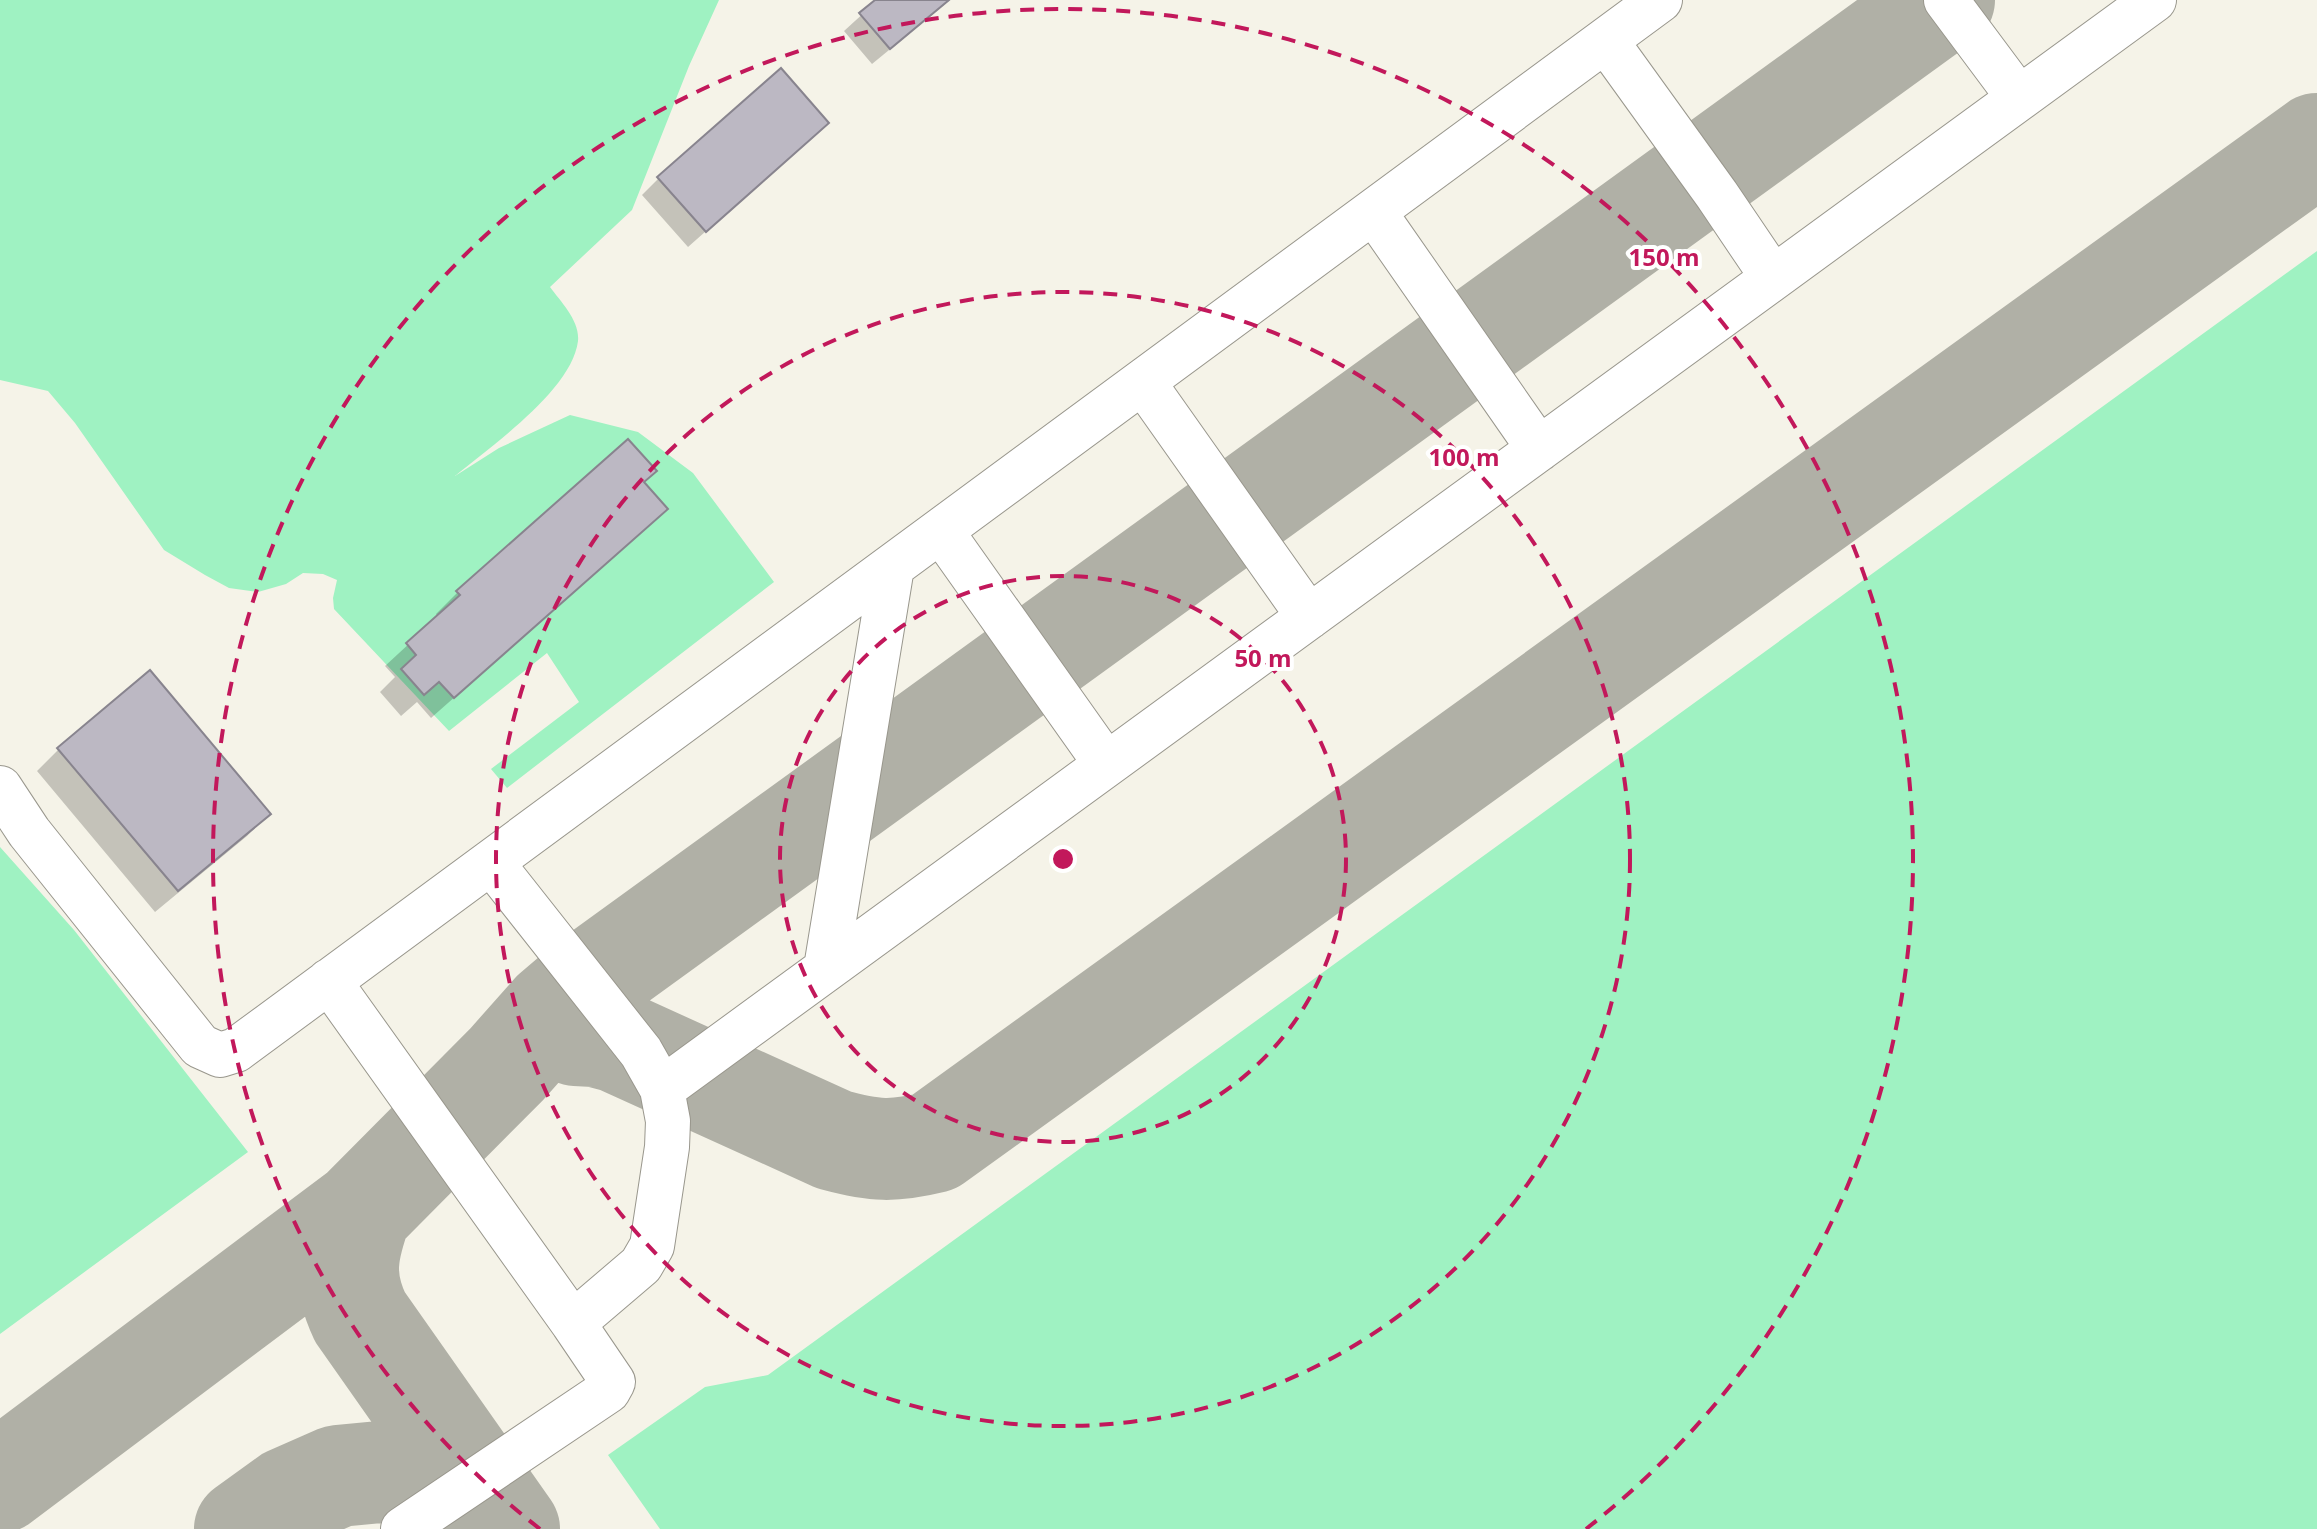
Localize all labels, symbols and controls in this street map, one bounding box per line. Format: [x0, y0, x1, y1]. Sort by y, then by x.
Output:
text: 150 m [1629, 240, 1699, 273]
text: 100 m [1429, 440, 1499, 473]
text: 50 m [1234, 641, 1292, 674]
centre of rings [1049, 845, 1077, 873]

